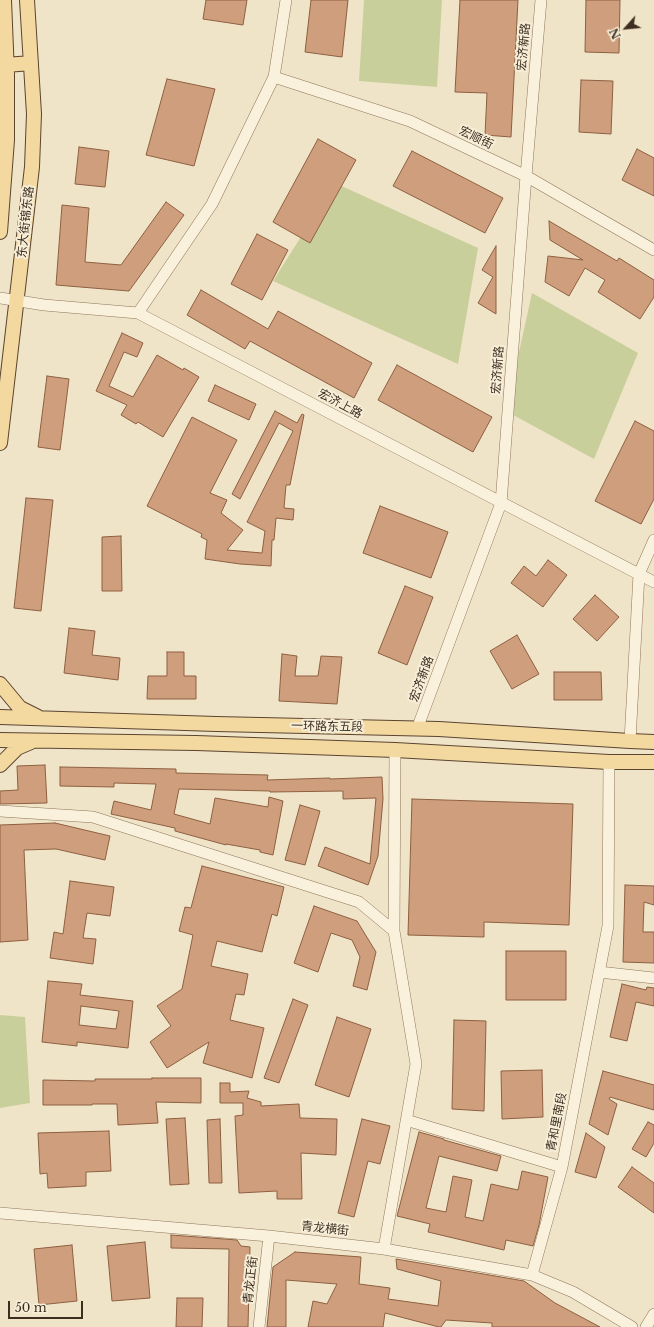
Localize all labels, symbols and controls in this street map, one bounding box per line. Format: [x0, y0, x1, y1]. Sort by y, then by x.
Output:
north arrow [606, 8, 646, 48]
street label: 宏济新路 [515, 22, 533, 72]
text: N [607, 26, 624, 41]
street label: 宏顺街 [457, 124, 495, 152]
street label: 东大街锦东路 [15, 185, 37, 259]
street label: 宏济新路 [489, 346, 507, 394]
street label: 宏济上路 [315, 386, 365, 422]
street label: 宏济新路 [407, 654, 437, 704]
street label: 一环路东五段 [291, 719, 363, 735]
street label: 青和里南段 [544, 1091, 570, 1153]
street label: 青龙横街 [300, 1219, 350, 1239]
street label: 青龙正街 [241, 1255, 261, 1305]
scale bar [10, 1293, 85, 1319]
text: 50 m [15, 1300, 47, 1315]

